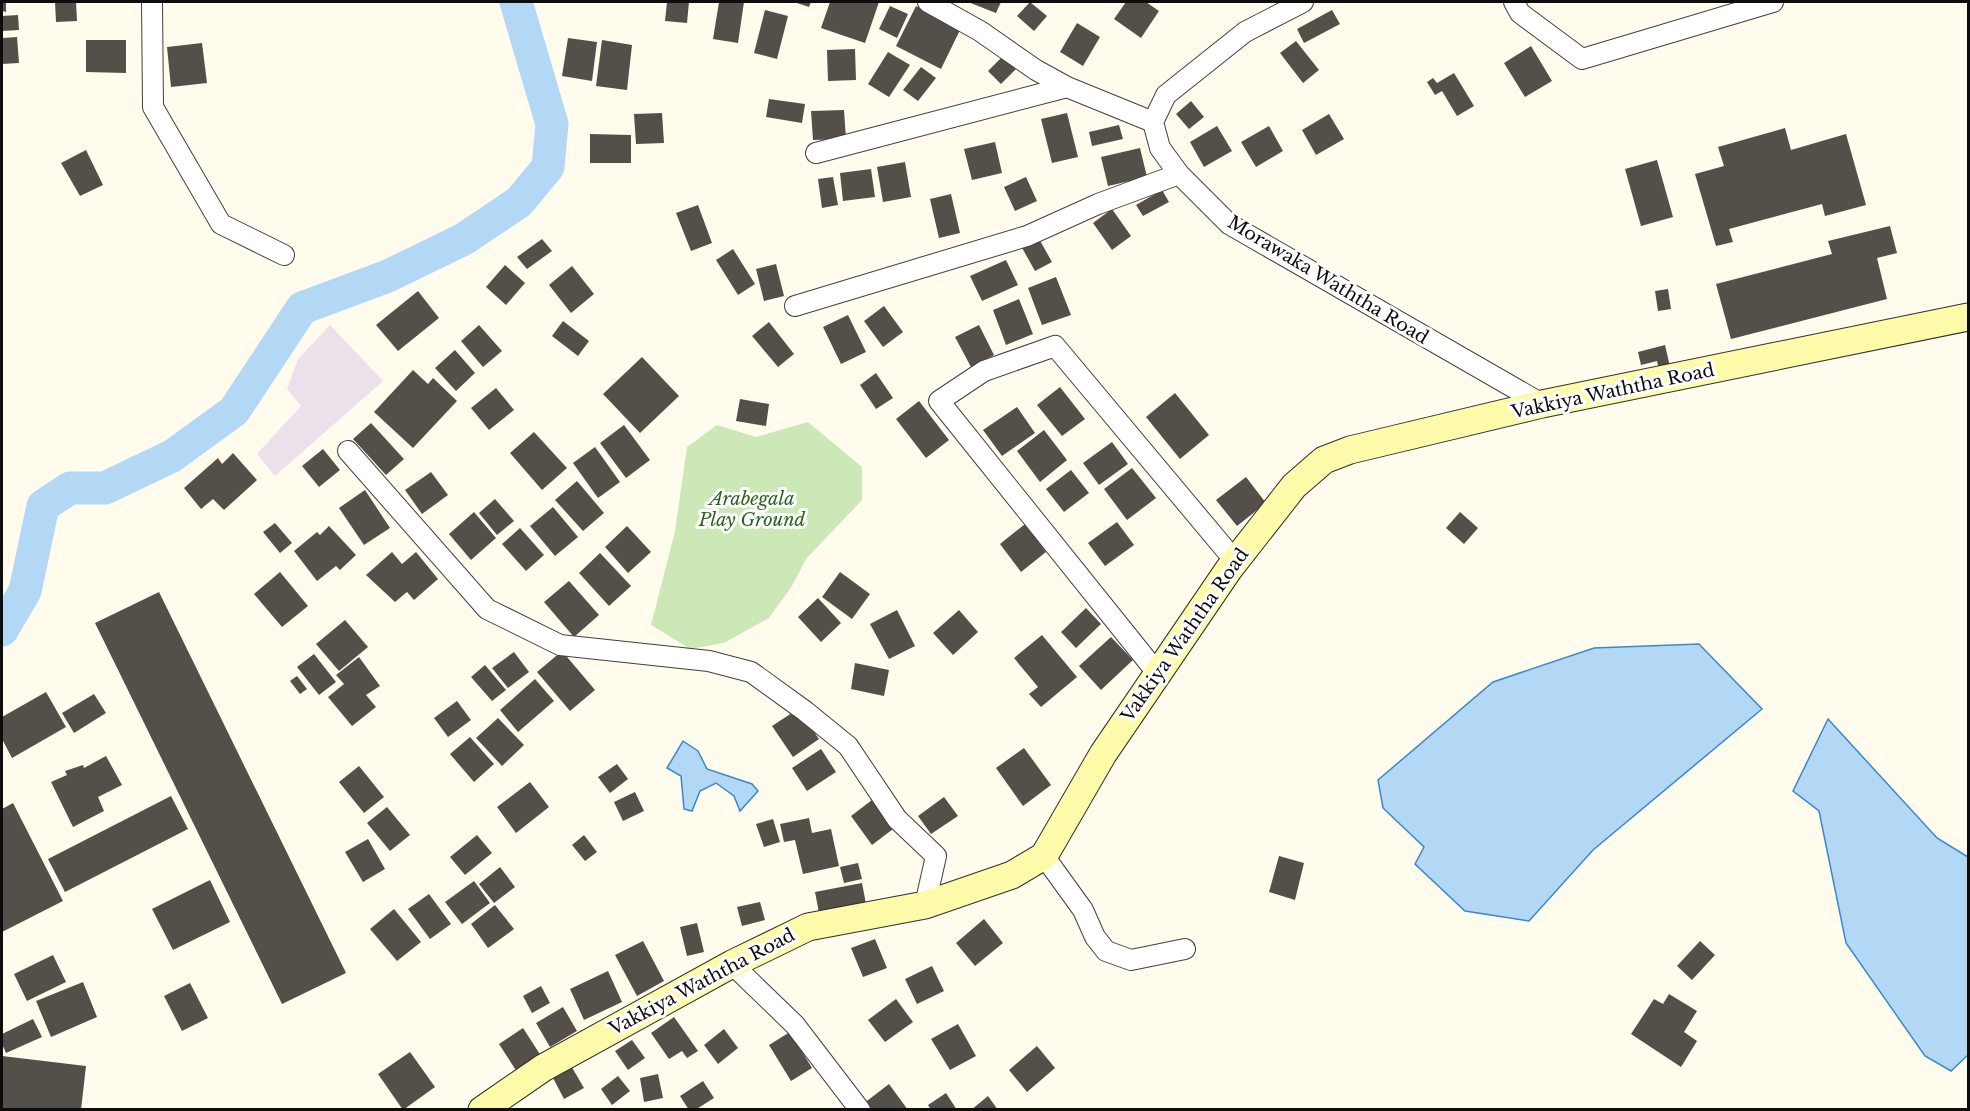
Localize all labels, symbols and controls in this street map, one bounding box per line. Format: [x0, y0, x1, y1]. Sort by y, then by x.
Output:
street label: Morawaka Waththa Road [1224, 211, 1432, 349]
street label: Vakkiya Waththa Road [1509, 359, 1716, 423]
park label: Arabegala Play Ground [698, 488, 806, 531]
street label: Vakkiya Waththa Road [1116, 544, 1253, 727]
street label: Vakkiya Waththa Road [605, 924, 799, 1041]

